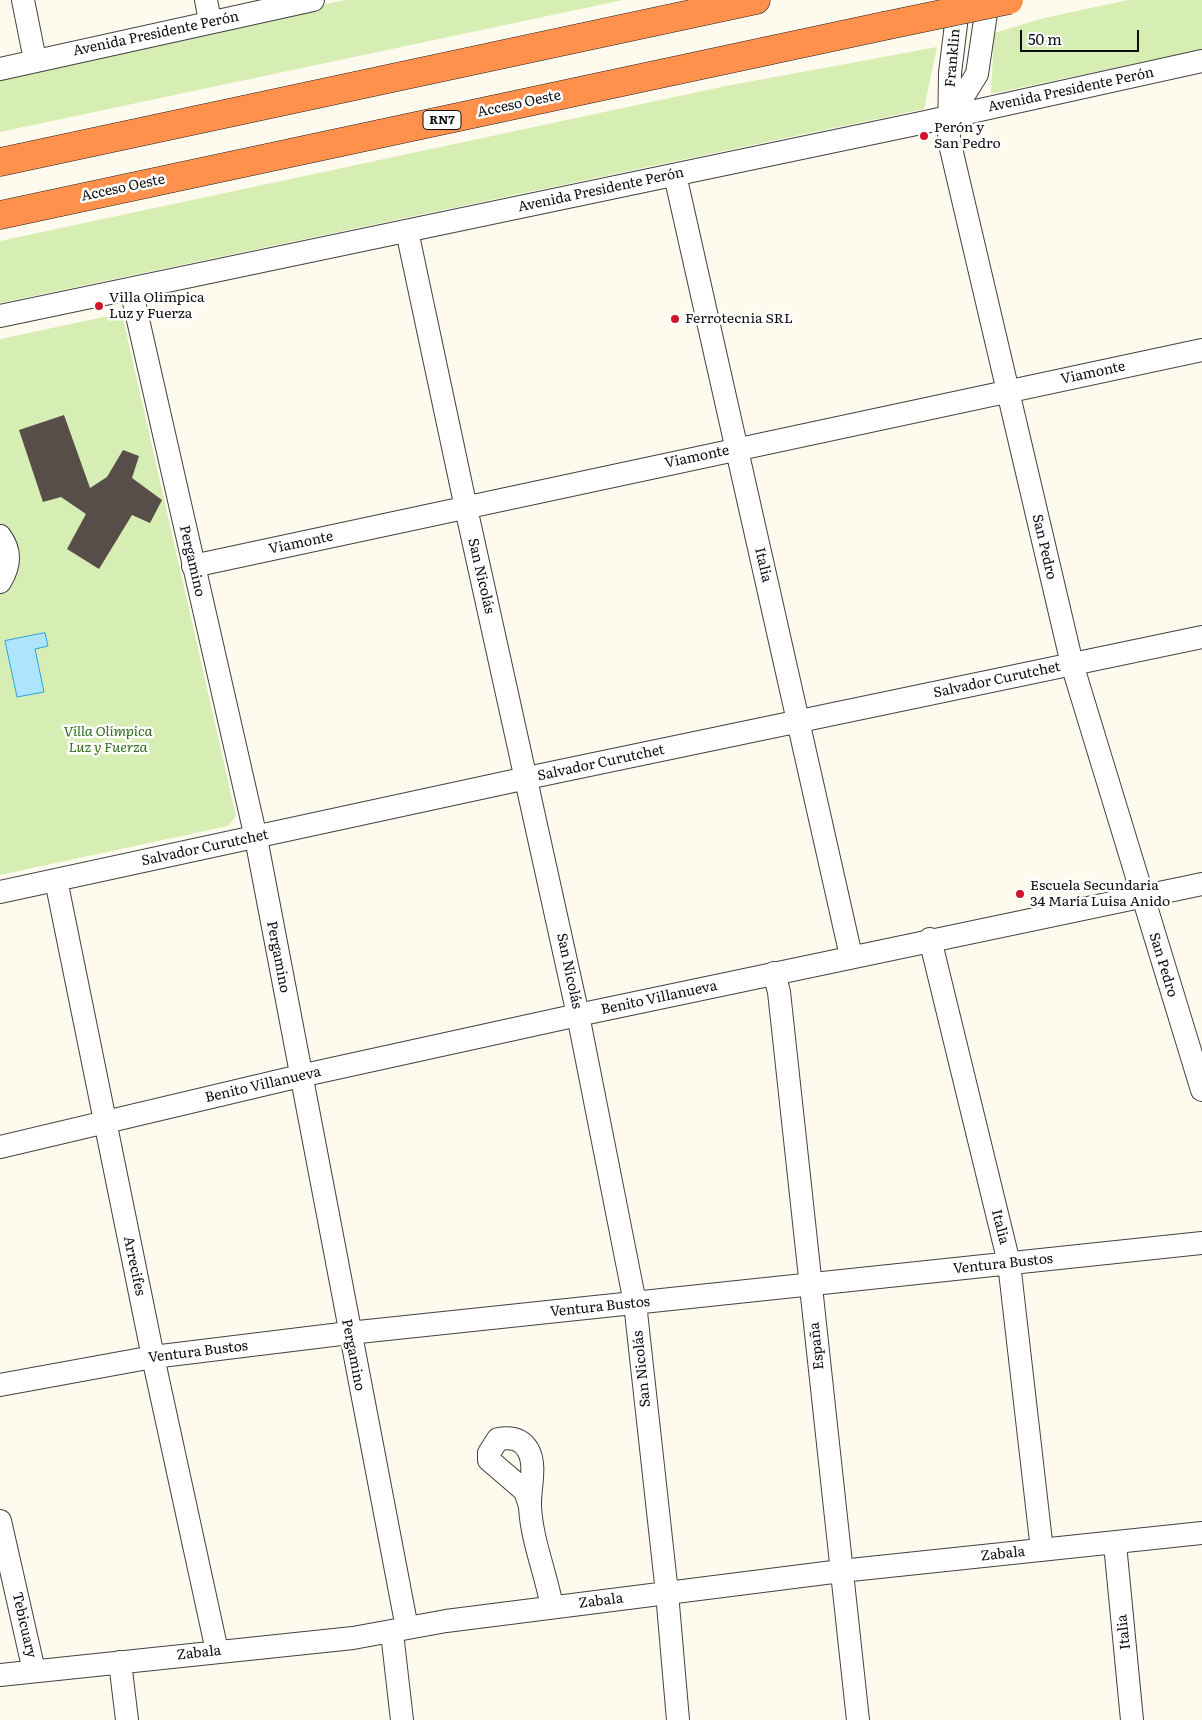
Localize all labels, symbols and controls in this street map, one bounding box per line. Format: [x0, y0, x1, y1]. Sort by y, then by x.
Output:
street label: Avenida Presidente Perón [71, 8, 241, 60]
scale bar [1022, 20, 1141, 52]
text: 50 m [1028, 27, 1062, 50]
street label: Franklin [942, 28, 964, 88]
street label: Avenida Presidente Perón [986, 64, 1156, 116]
street label: Acceso Oeste [476, 87, 562, 121]
road number: RN7 [423, 110, 461, 130]
place label: Perón y San Pedro [934, 120, 1001, 152]
marker: Perón y San Pedro [918, 130, 930, 142]
street label: Avenida Presidente Perón [516, 164, 686, 216]
street label: Acceso Oeste [80, 171, 166, 205]
place label: Villa Olimpica Luz y Fuerza [109, 290, 205, 322]
marker: Villa Olimpica Luz y Fuerza [93, 300, 105, 312]
place label: Ferrotecnia SRL [685, 311, 793, 327]
marker: Ferrotecnia SRL [669, 313, 681, 325]
street label: Viamonte [1059, 358, 1127, 388]
street label: Viamonte [663, 442, 731, 472]
street label: San Pedro [1028, 513, 1060, 581]
street label: Pergamino [176, 524, 208, 598]
street label: Viamonte [267, 528, 335, 558]
street label: San Nicolás [464, 537, 498, 615]
street label: Italia [751, 546, 775, 584]
street label: Salvador Curutchet [932, 658, 1062, 702]
park label: Villa Olímpica Luz y Fuerza [63, 724, 153, 756]
street label: Salvador Curutchet [536, 741, 666, 785]
street label: Salvador Curutchet [140, 826, 270, 870]
place label: Escuela Secundaria 34 María Luisa Anido [1030, 878, 1170, 910]
marker: Escuela Secundaria 34 María Luisa Anido [1014, 888, 1026, 900]
street label: Pergamino [263, 920, 293, 994]
street label: San Pedro [1145, 931, 1181, 999]
street label: San Nicolás [553, 932, 585, 1010]
street label: Benito Villanueva [599, 977, 719, 1019]
street label: Benito Villanueva [203, 1063, 323, 1107]
street label: Italia [988, 1208, 1012, 1246]
street label: Arrecifes [119, 1235, 149, 1297]
street label: Ventura Bustos [952, 1250, 1054, 1278]
street label: Ventura Bustos [549, 1293, 651, 1321]
street label: Pergamino [338, 1318, 368, 1392]
street label: España [806, 1321, 828, 1371]
street label: San Nicolás [630, 1330, 654, 1408]
street label: Ventura Bustos [147, 1338, 249, 1366]
street label: Zabala [980, 1543, 1026, 1565]
street label: Tebicuary [8, 1590, 40, 1660]
street label: Zabala [578, 1590, 624, 1612]
street label: Italia [1114, 1614, 1134, 1650]
street label: Zabala [176, 1642, 222, 1664]

